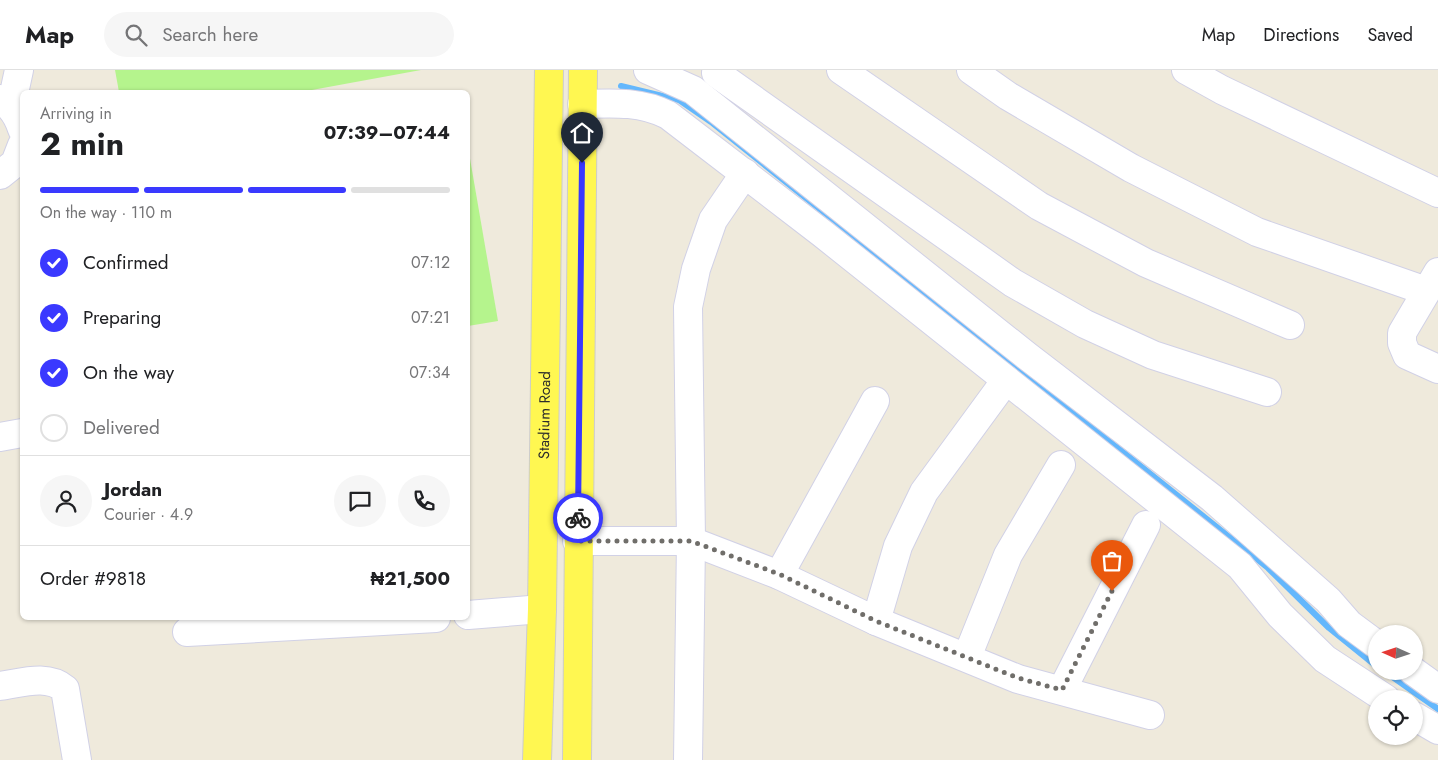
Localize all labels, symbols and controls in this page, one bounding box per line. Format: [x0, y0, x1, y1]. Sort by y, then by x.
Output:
search box [104, 12, 454, 57]
text: Map [25, 17, 74, 52]
icon: search [122, 21, 150, 49]
text: Search here [162, 21, 258, 48]
text: Map [1202, 22, 1235, 48]
text: Directions [1263, 22, 1339, 48]
text: Saved [1367, 22, 1413, 48]
text: Arriving in [40, 102, 112, 125]
pin [561, 112, 603, 163]
text: 07:39–07:44 [324, 119, 450, 146]
icon: home [568, 119, 596, 147]
text: 2 min [40, 121, 124, 167]
text: On the way · 110 m [40, 201, 172, 224]
icon: check [40, 249, 68, 277]
text: Confirmed [83, 249, 169, 276]
text: 07:12 [411, 251, 450, 274]
icon: check [40, 304, 68, 332]
text: Preparing [83, 304, 161, 331]
text: 07:21 [411, 306, 450, 329]
icon: check [40, 359, 68, 387]
text: On the way [83, 359, 174, 386]
text: 07:34 [409, 361, 450, 384]
street label: Stadium Road [533, 371, 556, 459]
text: Delivered [83, 414, 160, 441]
button: person [40, 475, 92, 527]
button: chat [334, 475, 386, 527]
button: phone [398, 475, 450, 527]
text: Jordan [104, 476, 162, 503]
courier [553, 493, 603, 543]
text: Courier · 4.9 [104, 503, 193, 526]
icon: bike [564, 504, 592, 532]
pin [1091, 540, 1133, 591]
icon: bag [1098, 547, 1126, 575]
text: Order #9818 [40, 565, 146, 592]
text: ₦21,500 [371, 565, 450, 592]
north arrow [1368, 625, 1422, 680]
map controls [1368, 625, 1423, 745]
button: locate [1368, 690, 1423, 745]

